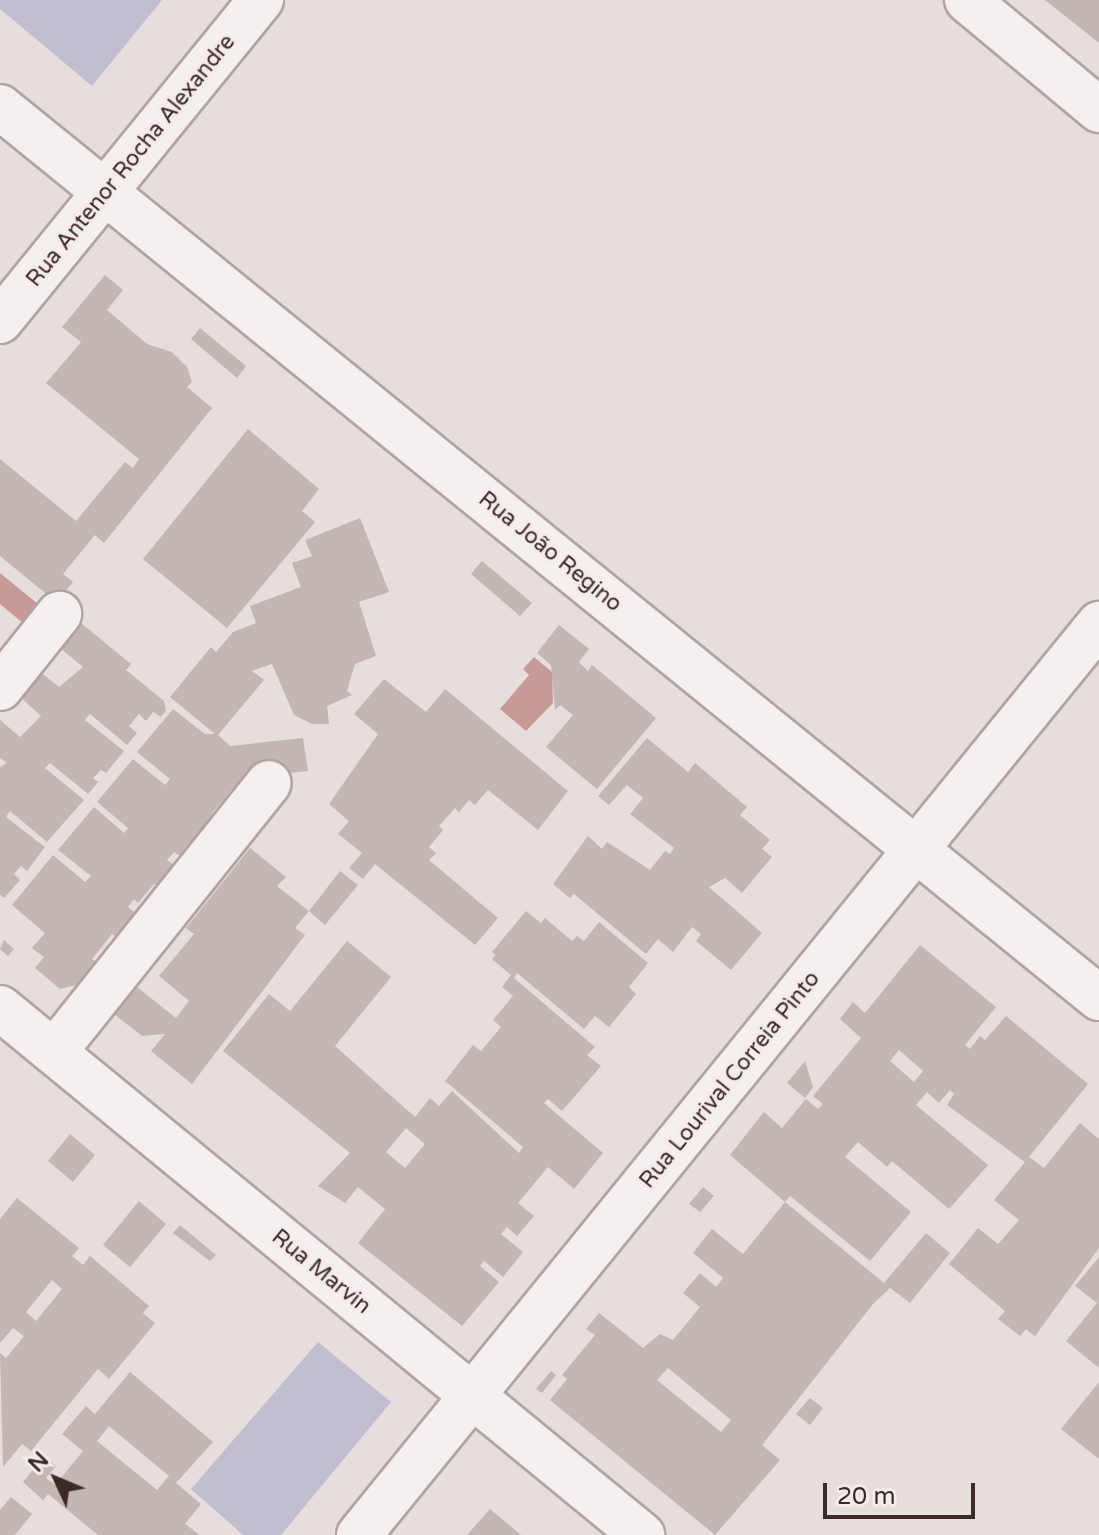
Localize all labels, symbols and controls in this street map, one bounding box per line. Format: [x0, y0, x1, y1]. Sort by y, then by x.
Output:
street label: Rua Antenor Rocha Alexandre [21, 30, 241, 292]
street label: Rua João Regino [473, 486, 627, 618]
street label: Rua Lourival Correia Pìnto [634, 966, 826, 1194]
street label: Rua Marvin [266, 1224, 376, 1320]
north arrow [16, 1439, 96, 1519]
text: N [23, 1447, 54, 1478]
scale bar [827, 1467, 979, 1517]
text: 20 m [837, 1482, 895, 1511]

